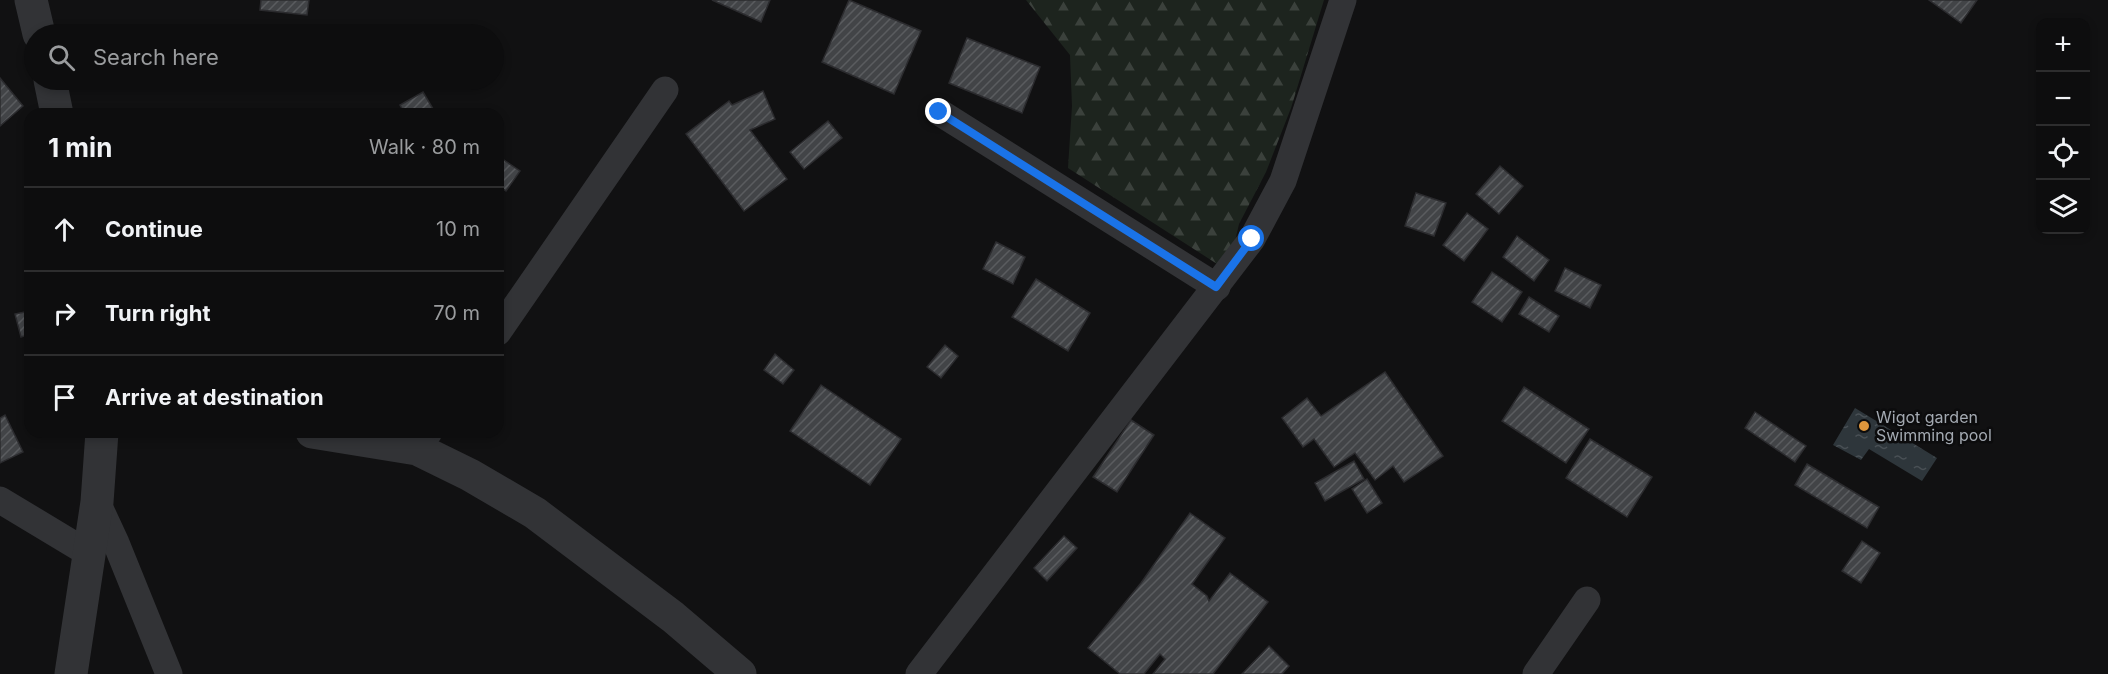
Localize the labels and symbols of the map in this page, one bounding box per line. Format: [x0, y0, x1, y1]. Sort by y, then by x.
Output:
route end [925, 98, 951, 124]
route start [1238, 225, 1264, 251]
place label: Wigot garden Swimming pool [1876, 407, 1992, 445]
marker: Wigot garden Swimming pool [1857, 419, 1871, 433]

